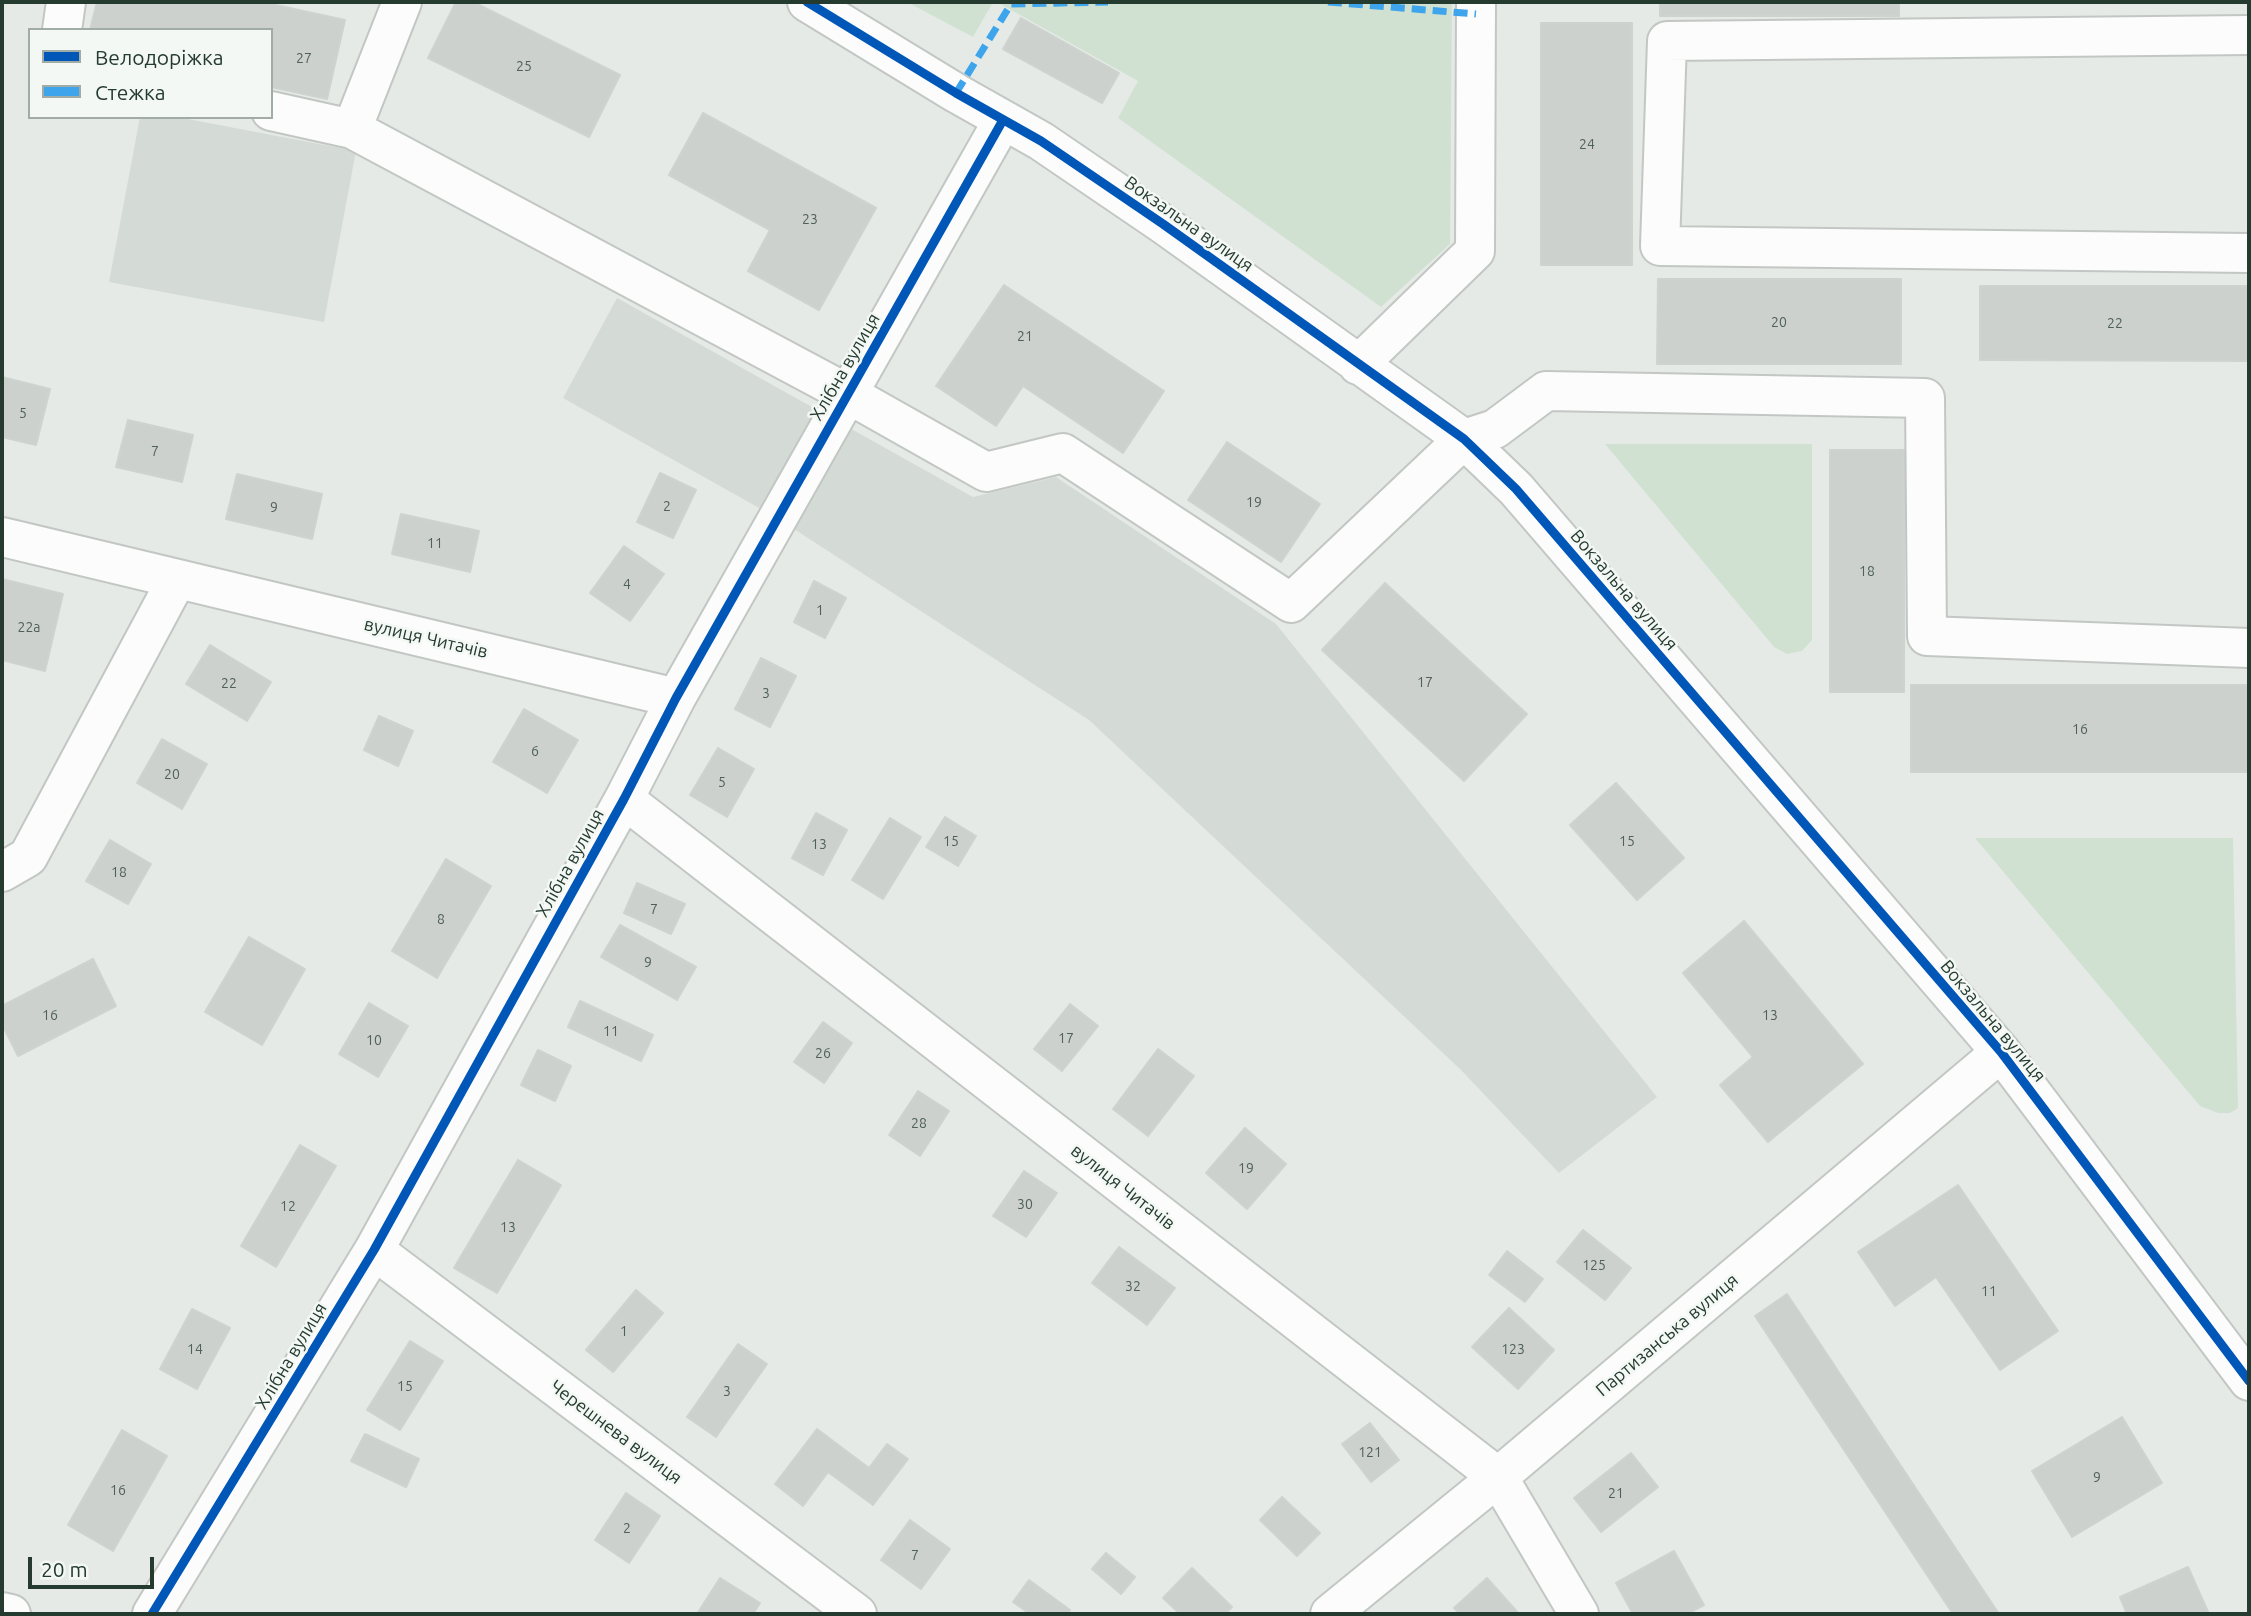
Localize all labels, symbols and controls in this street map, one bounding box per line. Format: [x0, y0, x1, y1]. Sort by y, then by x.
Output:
legend [28, 28, 273, 119]
text: Велодоріжка [95, 45, 224, 69]
house number: 27 [296, 50, 312, 66]
house number: 25 [516, 58, 532, 74]
text: Стежка [95, 80, 166, 104]
house number: 24 [1579, 136, 1595, 152]
street label: Вокзальна вулиця [1120, 171, 1258, 277]
house number: 23 [802, 211, 818, 227]
street label: Хлібна вулиця [806, 309, 884, 425]
house number: 20 [1771, 314, 1787, 330]
house number: 22 [2107, 315, 2123, 331]
house number: 21 [1017, 328, 1033, 344]
house number: 5 [19, 405, 27, 421]
house number: 7 [151, 443, 159, 459]
house number: 19 [1246, 494, 1262, 510]
house number: 2 [663, 498, 671, 514]
house number: 9 [270, 499, 278, 515]
street label: Вокзальна вулиця [1566, 525, 1682, 655]
house number: 11 [427, 535, 443, 551]
house number: 18 [1859, 563, 1875, 579]
house number: 4 [623, 576, 631, 592]
house number: 1 [816, 602, 824, 618]
street label: вулиця Читачів [362, 613, 490, 663]
house number: 22а [18, 619, 40, 635]
house number: 17 [1417, 674, 1433, 690]
house number: 22 [221, 675, 237, 691]
house number: 3 [762, 685, 770, 701]
house number: 16 [2072, 721, 2088, 737]
house number: 6 [531, 743, 539, 759]
house number: 20 [164, 766, 180, 782]
house number: 5 [718, 774, 726, 790]
street label: Хлібна вулиця [531, 805, 609, 921]
house number: 15 [943, 833, 959, 849]
house number: 15 [1619, 833, 1635, 849]
house number: 13 [811, 836, 827, 852]
house number: 18 [111, 864, 127, 880]
house number: 7 [650, 901, 658, 917]
house number: 8 [437, 911, 445, 927]
house number: 9 [644, 954, 652, 970]
street label: Вокзальна вулиця [1936, 956, 2050, 1086]
house number: 16 [42, 1007, 58, 1023]
house number: 13 [1762, 1007, 1778, 1023]
house number: 11 [603, 1023, 619, 1039]
house number: 17 [1058, 1030, 1074, 1046]
house number: 10 [366, 1032, 382, 1048]
house number: 26 [815, 1045, 831, 1061]
house number: 28 [911, 1115, 927, 1131]
street label: вулиця Читачів [1067, 1140, 1179, 1234]
house number: 19 [1238, 1160, 1254, 1176]
house number: 30 [1017, 1196, 1033, 1212]
house number: 12 [280, 1198, 296, 1214]
house number: 13 [500, 1219, 516, 1235]
house number: 125 [1582, 1257, 1606, 1273]
street label: Партизанська вулиця [1591, 1269, 1743, 1401]
house number: 32 [1125, 1278, 1141, 1294]
house number: 11 [1981, 1283, 1997, 1299]
street label: Хлібна вулиця [251, 1299, 331, 1413]
house number: 1 [620, 1323, 628, 1339]
house number: 14 [187, 1341, 203, 1357]
house number: 123 [1501, 1341, 1525, 1357]
street label: Черешнева вулиця [546, 1375, 686, 1489]
house number: 15 [397, 1378, 413, 1394]
house number: 3 [723, 1383, 731, 1399]
house number: 121 [1358, 1444, 1382, 1460]
house number: 9 [2093, 1469, 2101, 1485]
house number: 16 [110, 1482, 126, 1498]
house number: 21 [1608, 1485, 1624, 1501]
house number: 2 [623, 1520, 631, 1536]
scale bar [32, 1542, 158, 1586]
house number: 7 [911, 1547, 919, 1563]
text: 20 m [41, 1557, 88, 1581]

